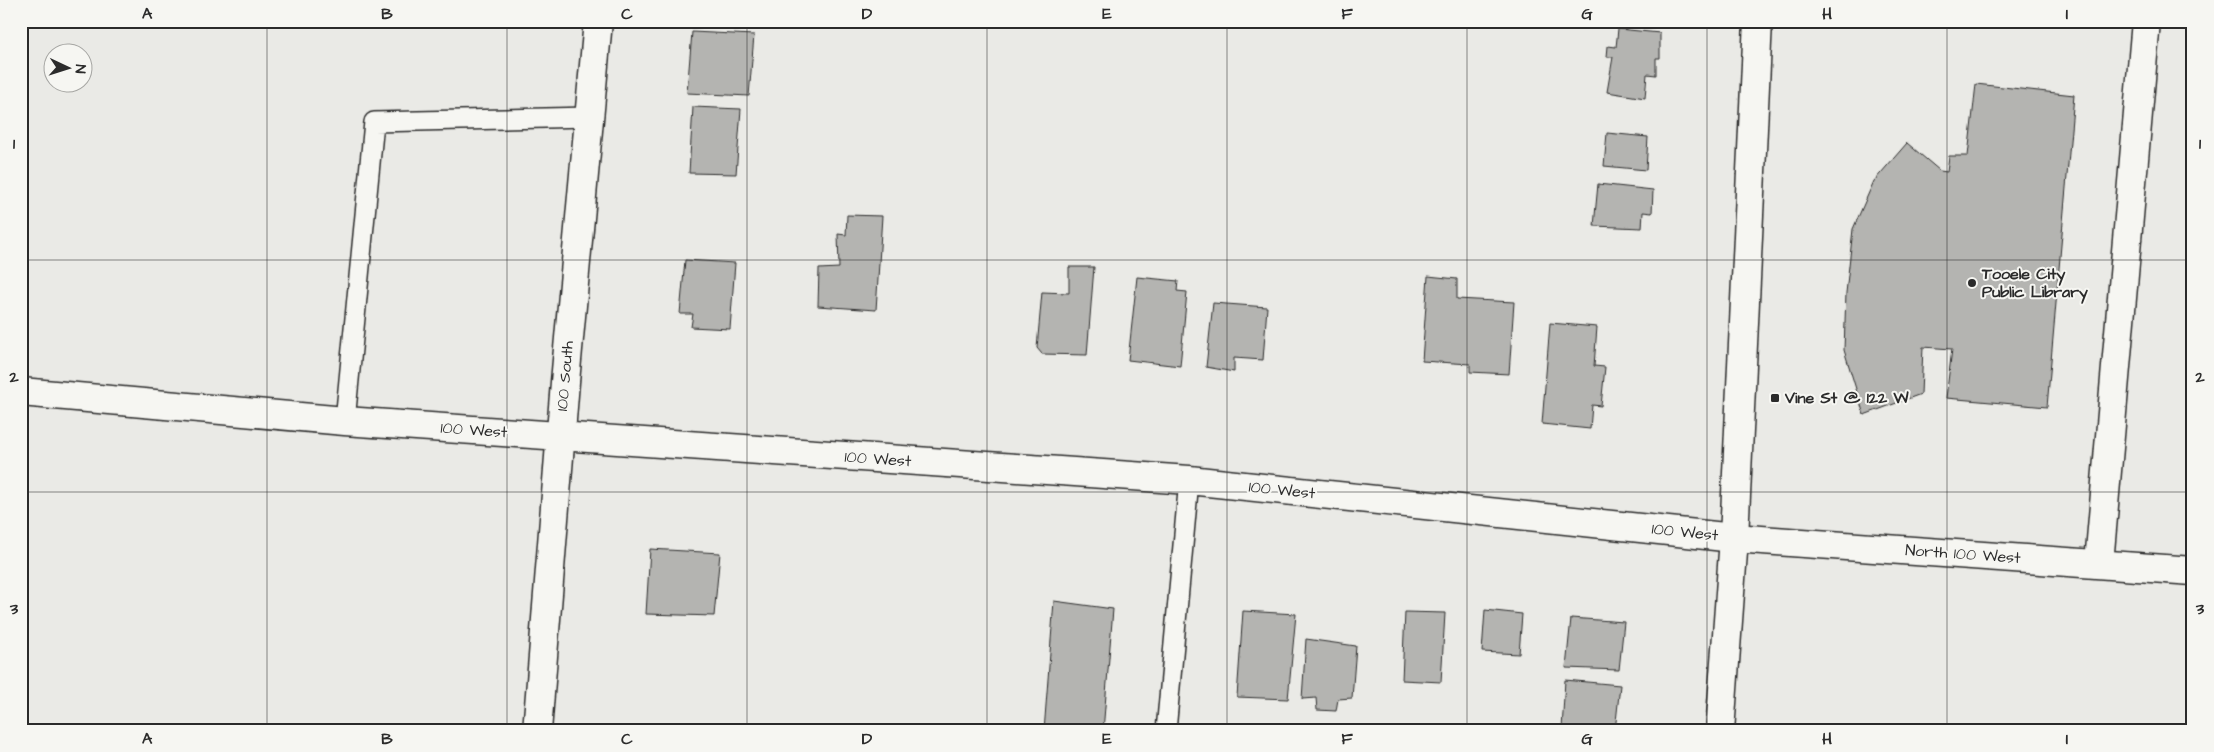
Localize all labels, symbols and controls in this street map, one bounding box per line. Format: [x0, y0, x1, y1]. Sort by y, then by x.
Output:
text: A [142, 3, 153, 25]
text: B [381, 3, 393, 25]
text: C [621, 3, 633, 25]
text: D [862, 3, 873, 25]
text: E [1102, 3, 1112, 25]
text: F [1341, 3, 1353, 25]
text: G [1581, 3, 1593, 25]
text: H [1822, 3, 1832, 25]
text: I [2066, 3, 2068, 25]
north arrow [42, 42, 92, 92]
text: N [70, 64, 90, 74]
text: 1 [13, 133, 16, 155]
text: 1 [2199, 133, 2202, 155]
place label: Tooele City Public Library [1981, 263, 2088, 304]
marker: Tooele City Public Library [1966, 277, 1978, 289]
street label: 100 South [551, 340, 579, 412]
text: 2 [8, 366, 19, 388]
text: 2 [2194, 366, 2205, 388]
place label: Vine St @ 122 W [1784, 387, 1910, 409]
marker: Vine St @ 122 W [1769, 392, 1781, 404]
street label: 100 West [440, 417, 509, 443]
street label: 100 West [844, 446, 913, 472]
street label: 100 West [1248, 476, 1317, 504]
street label: 100 West [1651, 518, 1720, 546]
street label: North 100 West [1905, 539, 2022, 569]
text: 3 [9, 598, 19, 620]
text: 3 [2195, 598, 2205, 620]
text: A [142, 728, 153, 750]
text: B [381, 728, 393, 750]
text: C [621, 728, 633, 750]
text: D [862, 728, 873, 750]
text: E [1102, 728, 1112, 750]
text: F [1341, 728, 1353, 750]
text: G [1581, 728, 1593, 750]
text: H [1822, 728, 1832, 750]
text: I [2066, 728, 2068, 750]

